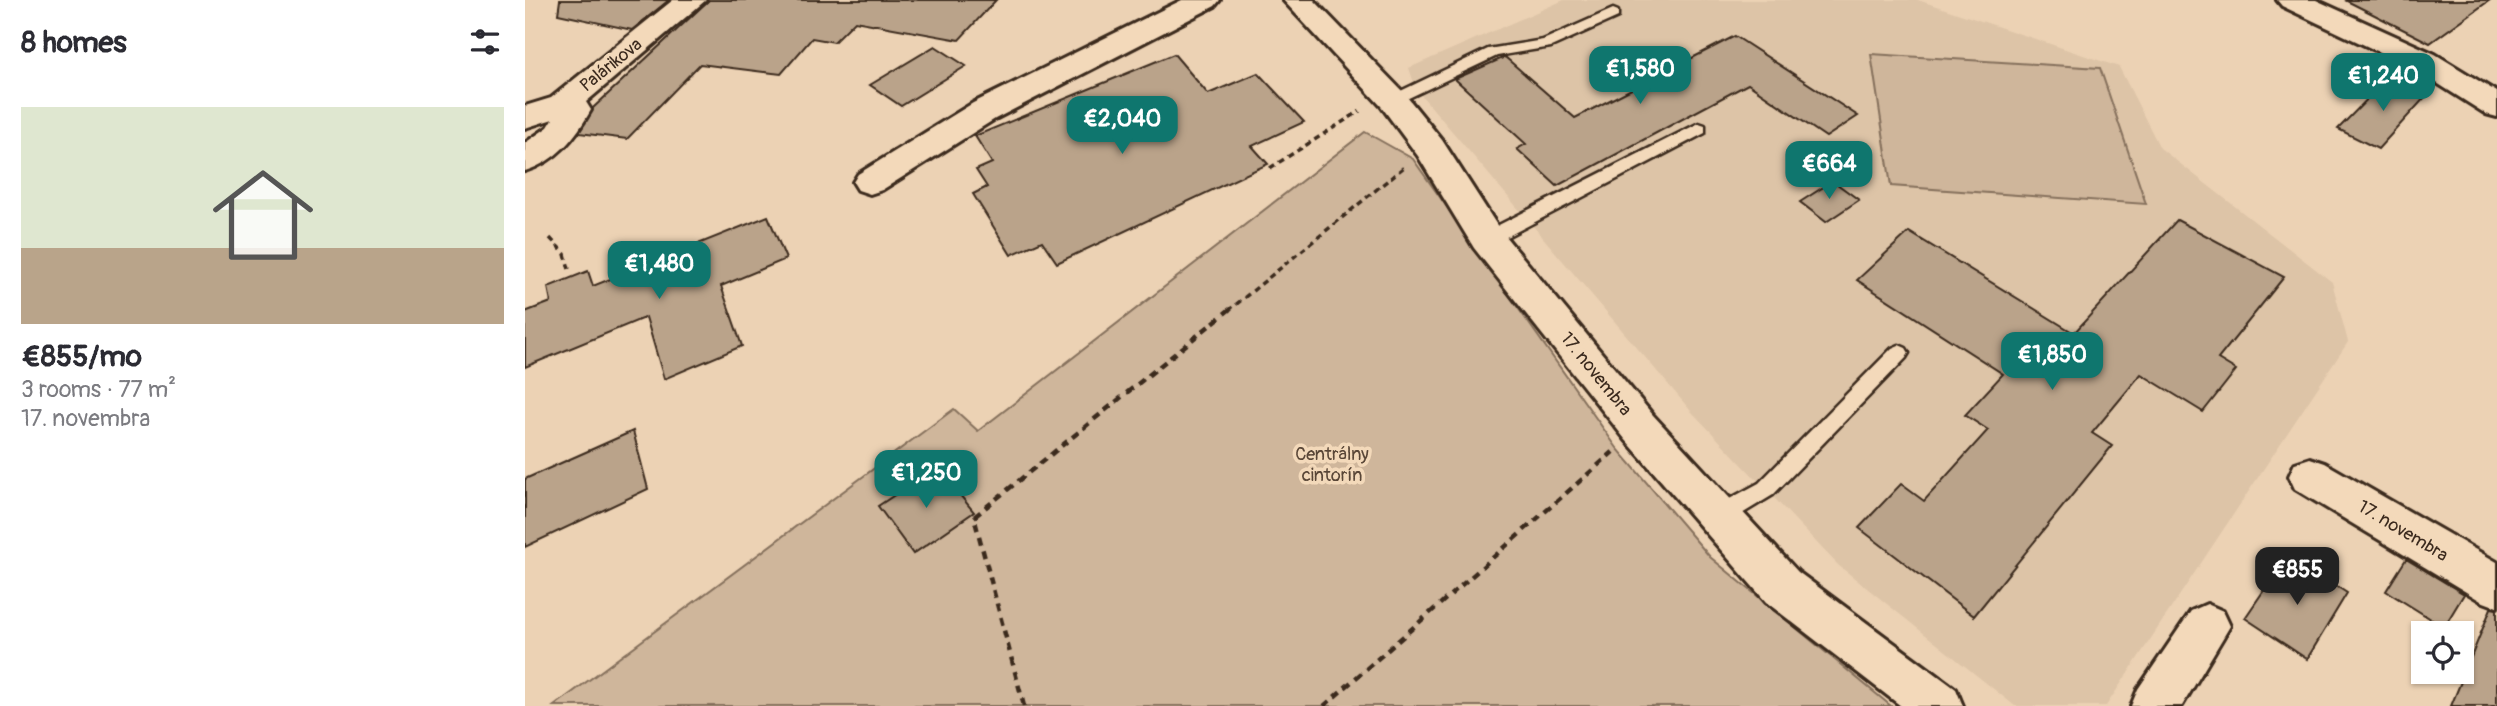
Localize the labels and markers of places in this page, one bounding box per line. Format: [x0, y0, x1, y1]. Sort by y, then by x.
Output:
pin: €1,580 [1583, 46, 1697, 106]
pin: €1,240 [2326, 54, 2440, 113]
pin: €2,040 [1065, 96, 1179, 156]
pin: €664 [1788, 142, 1870, 201]
pin: €1,480 [602, 242, 716, 301]
pin: €1,850 [1995, 332, 2109, 392]
pin: €1,250 [869, 450, 983, 510]
pin: €855 [2256, 548, 2338, 607]

